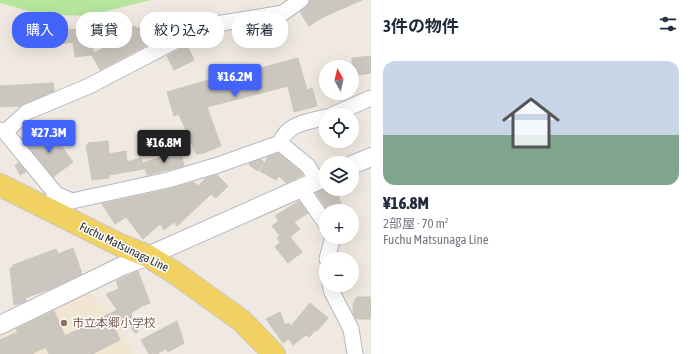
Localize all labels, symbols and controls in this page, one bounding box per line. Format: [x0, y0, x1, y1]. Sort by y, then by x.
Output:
chip: 購入 [12, 12, 68, 48]
chip: 賃貸 [76, 12, 132, 48]
chip: 絞り込み [140, 12, 224, 48]
chip: 新着 [232, 12, 288, 48]
icon: filters [657, 13, 679, 35]
text: 3件の物件 [383, 16, 459, 36]
north arrow [319, 60, 359, 100]
map controls [319, 60, 359, 292]
pin: ¥16.2M [202, 64, 268, 98]
text: ¥16.2M [217, 69, 253, 84]
icon: home [495, 87, 567, 159]
button: locate [319, 108, 359, 148]
pin: ¥27.3M [16, 120, 82, 154]
text: ¥27.3M [31, 125, 67, 140]
pin: ¥16.8M [131, 130, 197, 164]
text: ¥16.8M [146, 135, 182, 150]
button: layers [319, 156, 359, 196]
text: ¥16.8M [383, 193, 429, 213]
button: + [319, 204, 359, 244]
text: 2部屋 · 70 m² [383, 216, 448, 231]
street label: Fuchu Matsunaga Line [77, 219, 171, 275]
text: Fuchu Matsunaga Line [383, 232, 489, 247]
button: − [319, 252, 359, 292]
place label: 市立本郷小学校 [72, 316, 156, 330]
marker: 市立本郷小学校 [59, 318, 69, 328]

